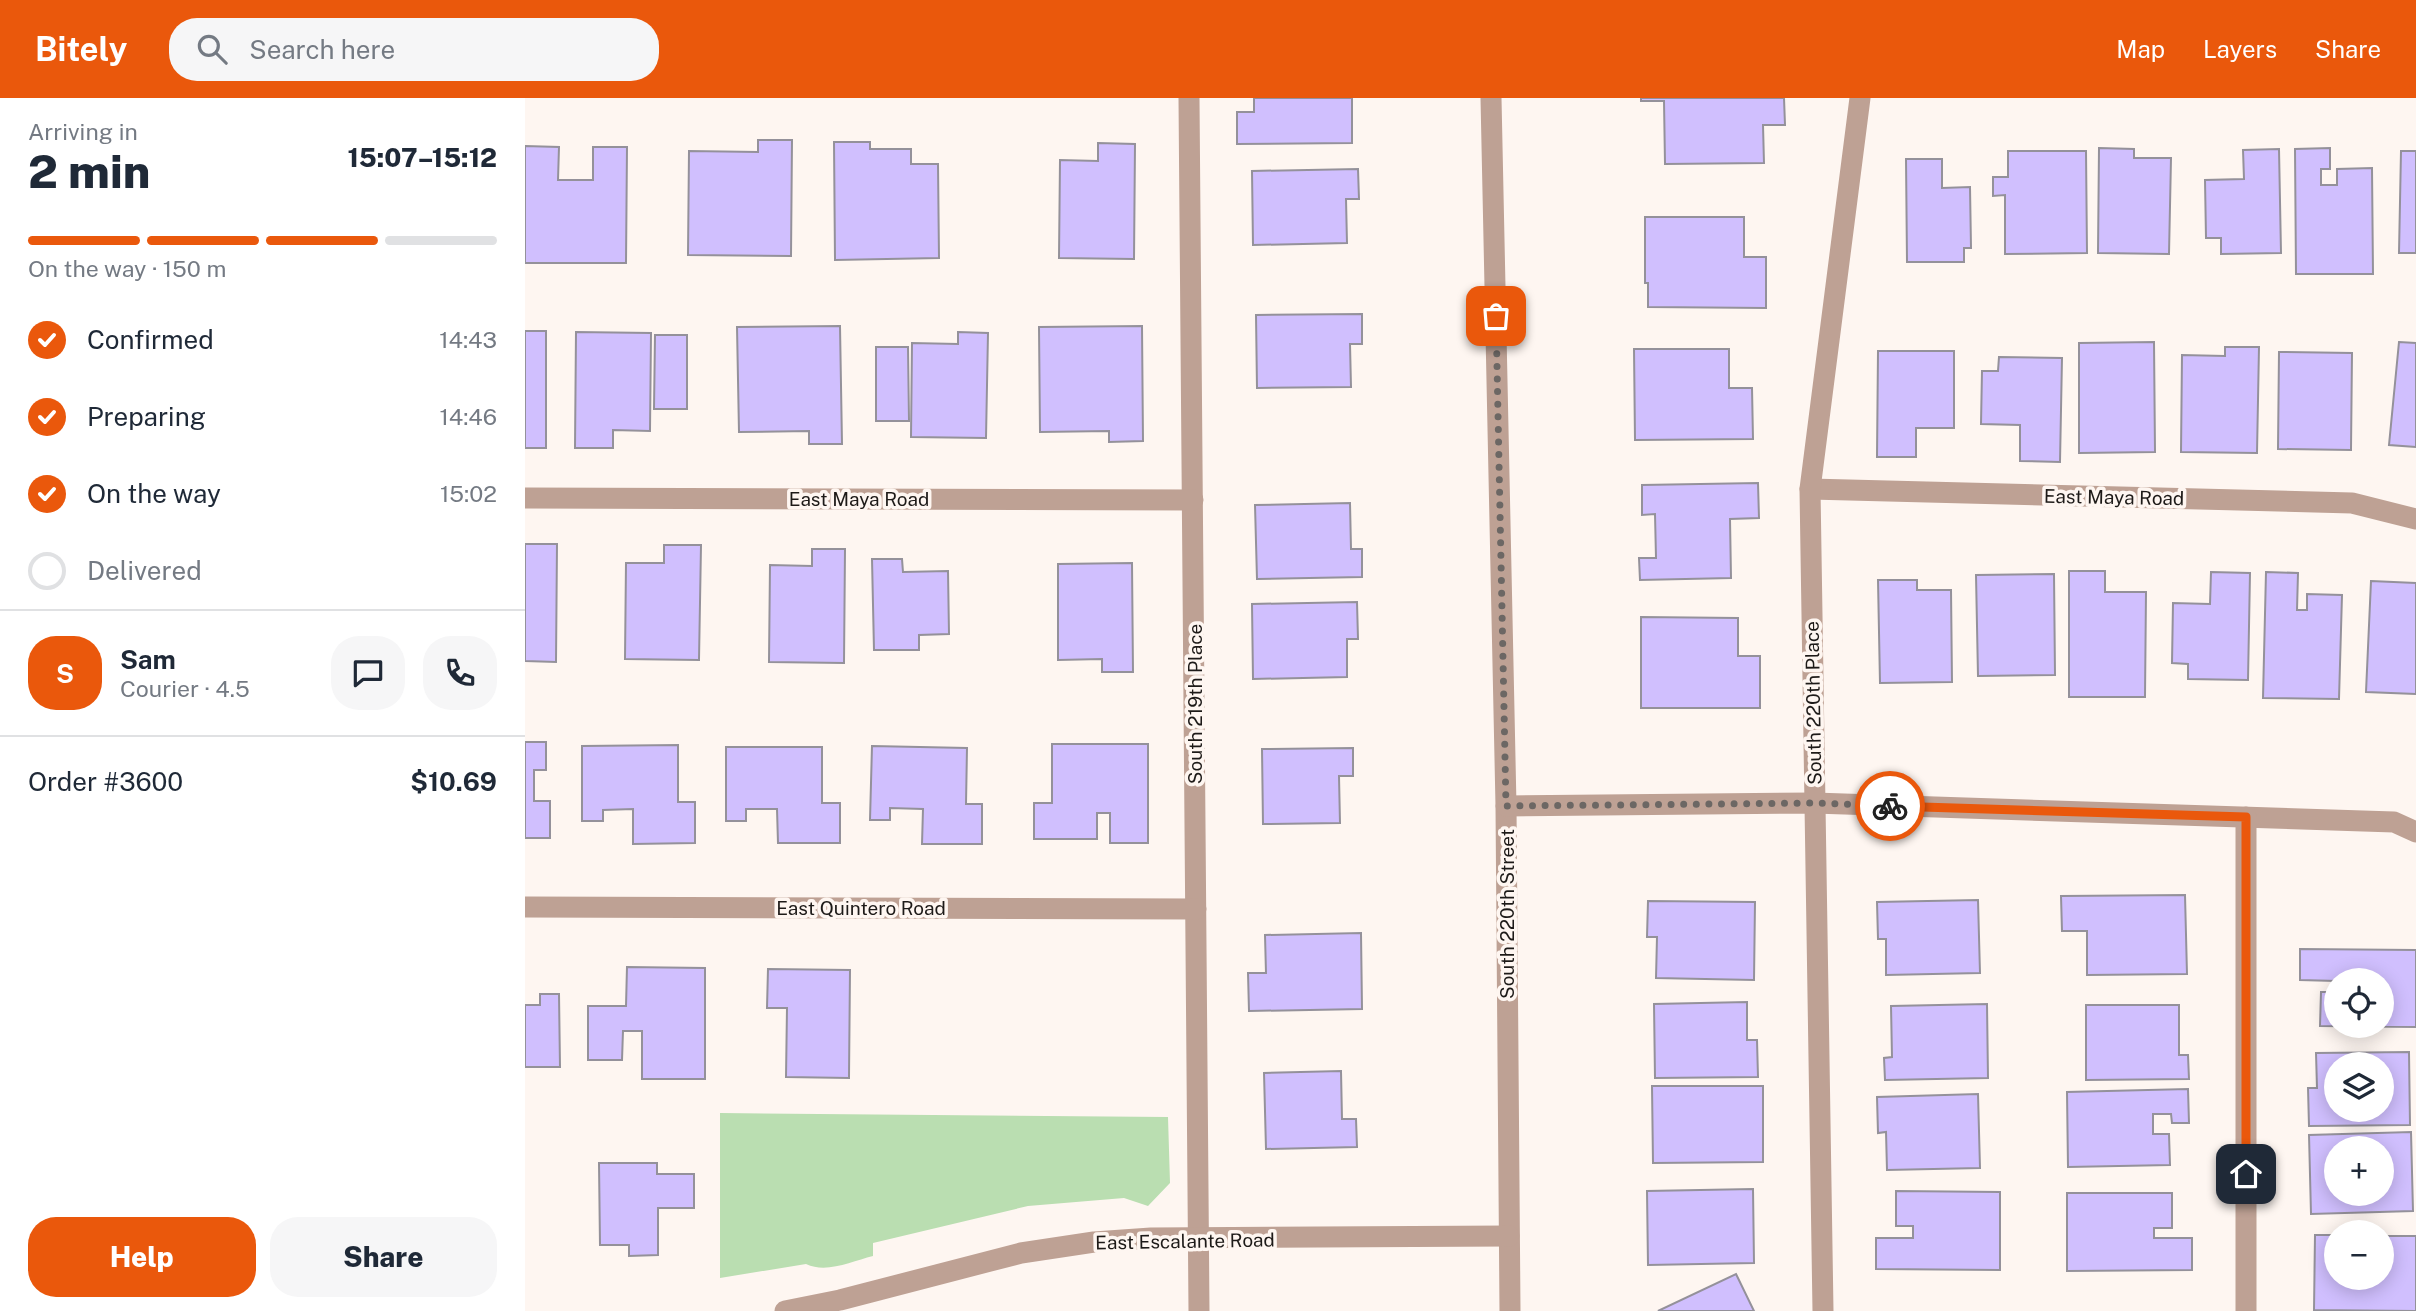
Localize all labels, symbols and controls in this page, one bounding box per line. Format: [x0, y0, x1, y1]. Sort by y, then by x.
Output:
search box [169, 18, 659, 81]
text: Bitely [35, 30, 127, 68]
icon: search [193, 30, 231, 68]
text: Search here [249, 34, 395, 65]
text: Map [2116, 35, 2165, 63]
text: Layers [2203, 35, 2277, 63]
text: Share [2315, 35, 2381, 63]
text: Arriving in [28, 118, 138, 145]
text: 15:07–15:12 [347, 142, 497, 173]
text: 2 min [28, 144, 150, 198]
text: On the way · 150 m [28, 255, 226, 282]
pin [1466, 286, 1526, 346]
icon: bag [1477, 297, 1515, 335]
icon: check [28, 321, 66, 359]
text: Confirmed [87, 324, 214, 355]
text: 14:43 [439, 326, 497, 353]
icon: check [28, 398, 66, 436]
text: Preparing [87, 401, 206, 432]
text: 14:46 [439, 403, 497, 430]
icon: check [28, 475, 66, 513]
text: On the way [87, 478, 221, 509]
text: 15:02 [440, 480, 497, 507]
street label: East Maya Road [2044, 485, 2184, 509]
street label: East Maya Road [789, 488, 929, 510]
text: Delivered [87, 555, 202, 586]
street label: South 220th Place [1801, 621, 1825, 785]
street label: South 219th Place [1184, 624, 1206, 784]
button: chat [331, 636, 405, 710]
button: phone [423, 636, 497, 710]
text: Sam [120, 644, 176, 675]
text: S [56, 658, 74, 689]
text: Courier · 4.5 [120, 675, 250, 702]
text: Order #3600 [28, 766, 183, 797]
text: $10.69 [410, 766, 497, 797]
courier [1855, 771, 1925, 841]
icon: bike [1871, 787, 1909, 825]
street label: South 220th Street [1496, 829, 1518, 999]
street label: East Quintero Road [776, 897, 946, 919]
map controls [2324, 968, 2394, 1290]
button: locate [2324, 968, 2394, 1038]
button: layers [2324, 1052, 2394, 1122]
button: + [2324, 1136, 2394, 1206]
pin [2216, 1144, 2276, 1204]
icon: home [2227, 1155, 2265, 1193]
button: Help [28, 1217, 256, 1297]
button: Share [270, 1217, 497, 1297]
button: − [2324, 1220, 2394, 1290]
street label: East Escalante Road [1095, 1228, 1275, 1254]

